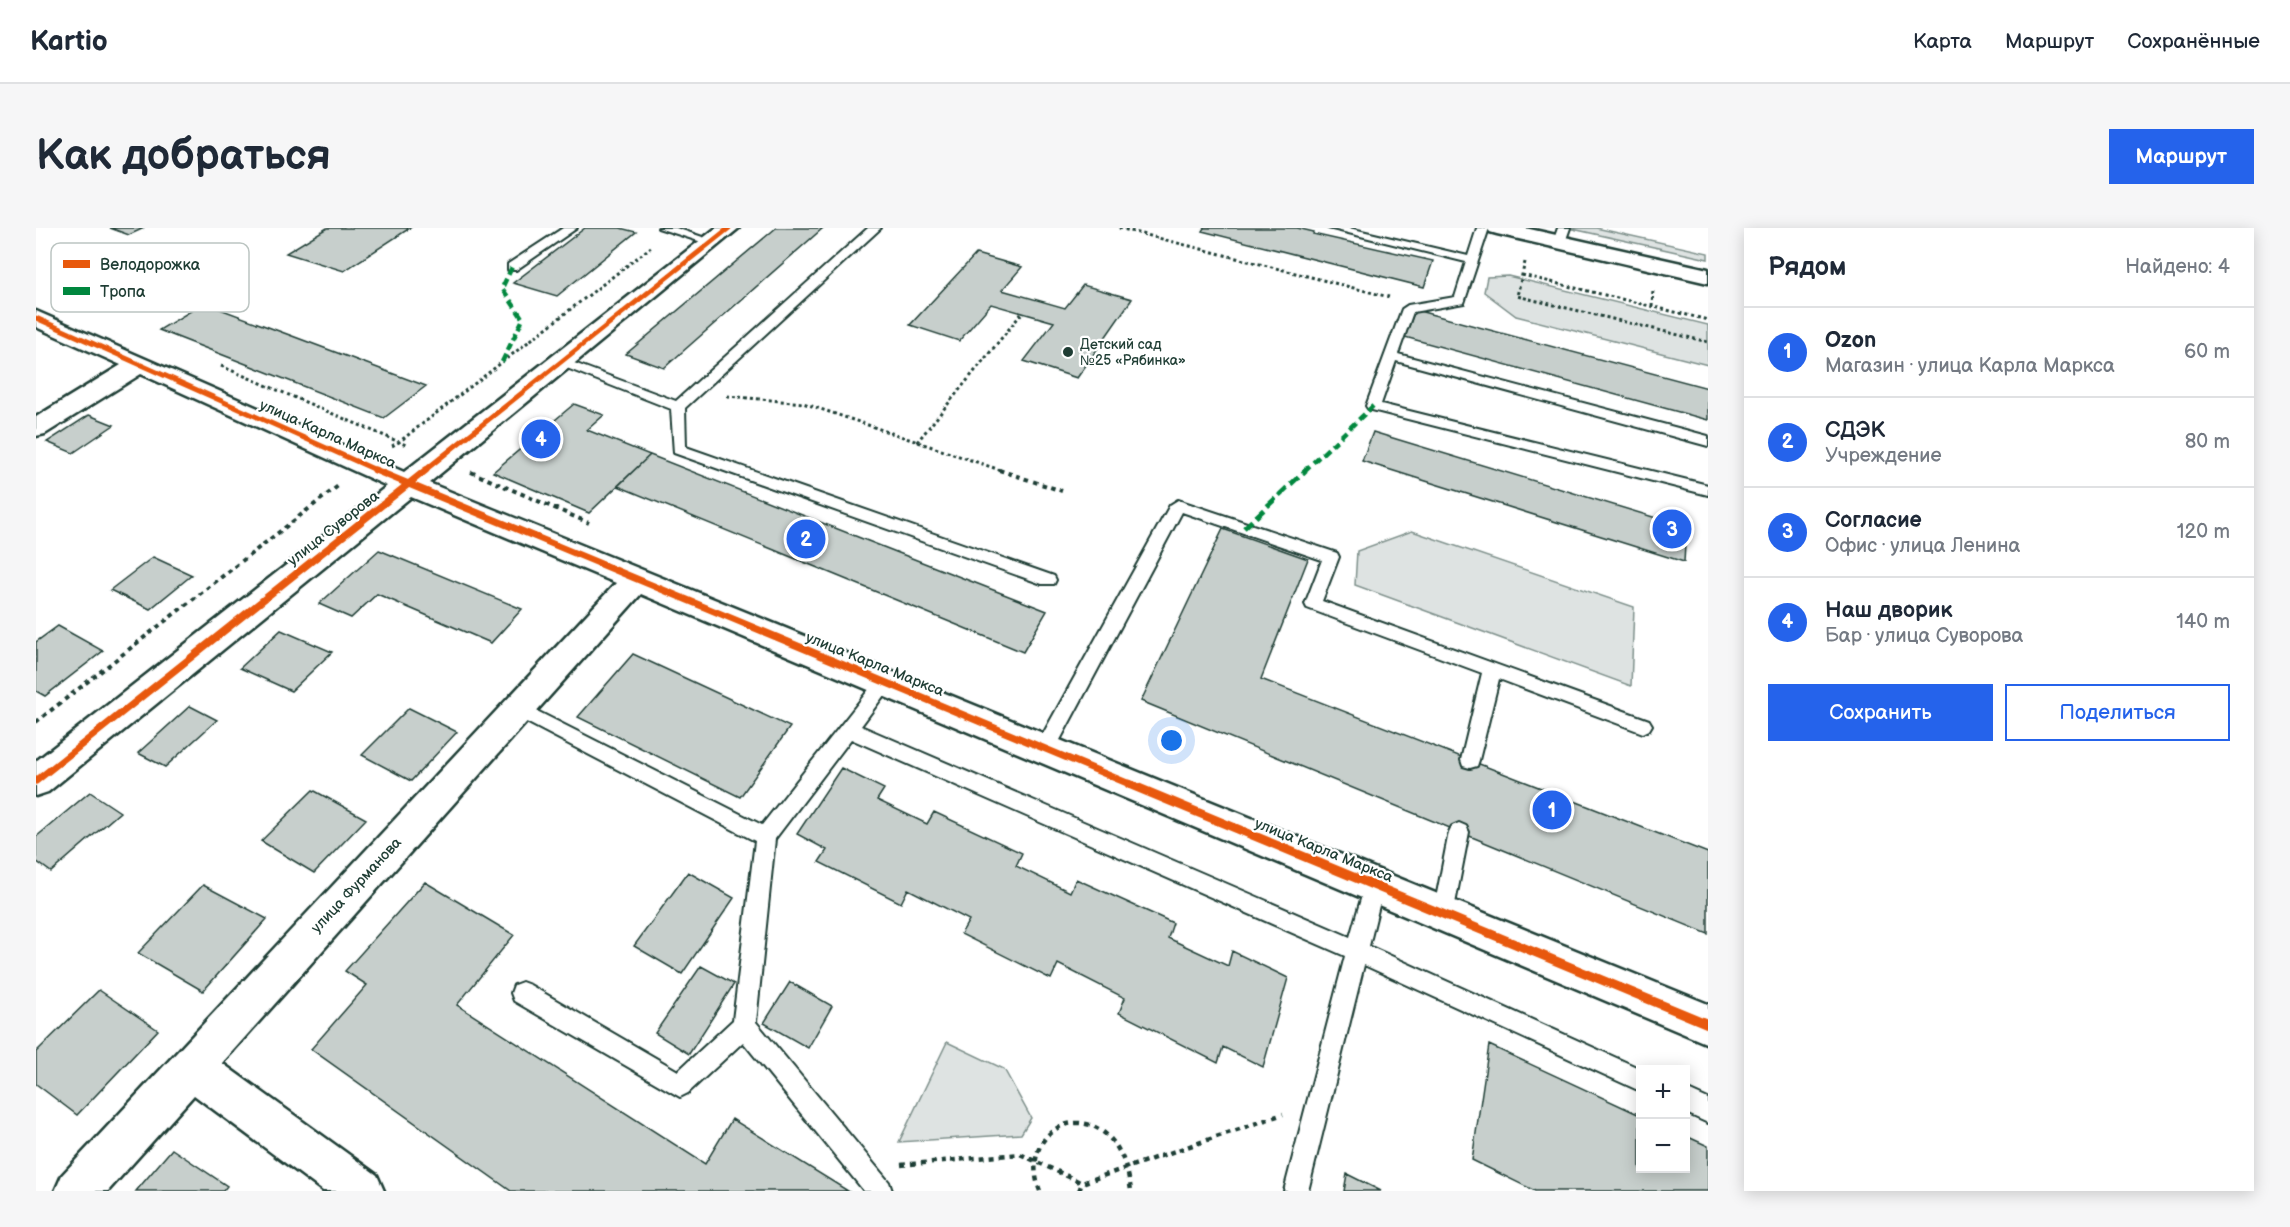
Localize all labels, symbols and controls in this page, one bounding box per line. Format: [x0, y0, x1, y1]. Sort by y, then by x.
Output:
text: Kartio [30, 25, 108, 58]
text: Карта [1913, 29, 1972, 54]
text: Маршрут [2005, 29, 2094, 54]
text: Сохранённые [2127, 29, 2260, 54]
button: Маршрут [2109, 129, 2254, 184]
text: Как добраться [36, 131, 331, 182]
legend [51, 243, 249, 312]
text: Рядом [1768, 252, 1846, 283]
text: Найдено: 4 [2125, 255, 2230, 279]
text: Велодорожка [100, 256, 201, 275]
text: Тропа [100, 283, 146, 302]
text: Ozon [1825, 327, 1876, 354]
place label: Детский сад №25 «Рябинка» [1080, 336, 1186, 369]
text: 1 [1783, 340, 1792, 364]
text: 60 m [2184, 340, 2230, 364]
marker: Детский сад №25 «Рябинка» [1061, 345, 1075, 359]
text: Магазин · улица Карла Маркса [1825, 354, 2115, 378]
street label: улица Карла Маркса [256, 396, 399, 473]
pin: 4 [522, 416, 560, 462]
text: СДЭК [1825, 417, 1885, 444]
text: 2 [1782, 430, 1793, 454]
text: 80 m [2185, 430, 2230, 454]
text: Учреждение [1825, 444, 1942, 468]
street label: улица Суворова [284, 487, 383, 570]
pin: 3 [1652, 506, 1692, 552]
text: Согласие [1825, 507, 1922, 534]
pin: 2 [786, 516, 826, 562]
text: 3 [1782, 520, 1793, 544]
text: 120 m [2177, 520, 2230, 544]
text: Офис · улица Ленина [1825, 534, 2020, 558]
text: Наш дворик [1825, 597, 1952, 624]
text: 4 [1782, 610, 1793, 634]
text: 140 m [2176, 610, 2230, 634]
text: Бар · улица Суворова [1825, 624, 2023, 648]
street label: улица Карла Маркса [803, 628, 947, 701]
button: Сохранить [1768, 684, 1993, 741]
button: Поделиться [2005, 684, 2230, 741]
your location [1157, 726, 1186, 755]
pin: 1 [1532, 788, 1572, 832]
street label: улица Карла Маркса [1252, 814, 1396, 887]
street label: улица Фурманова [307, 833, 406, 937]
map controls [1636, 1065, 1690, 1173]
button: + [1636, 1065, 1690, 1119]
button: − [1636, 1119, 1690, 1173]

